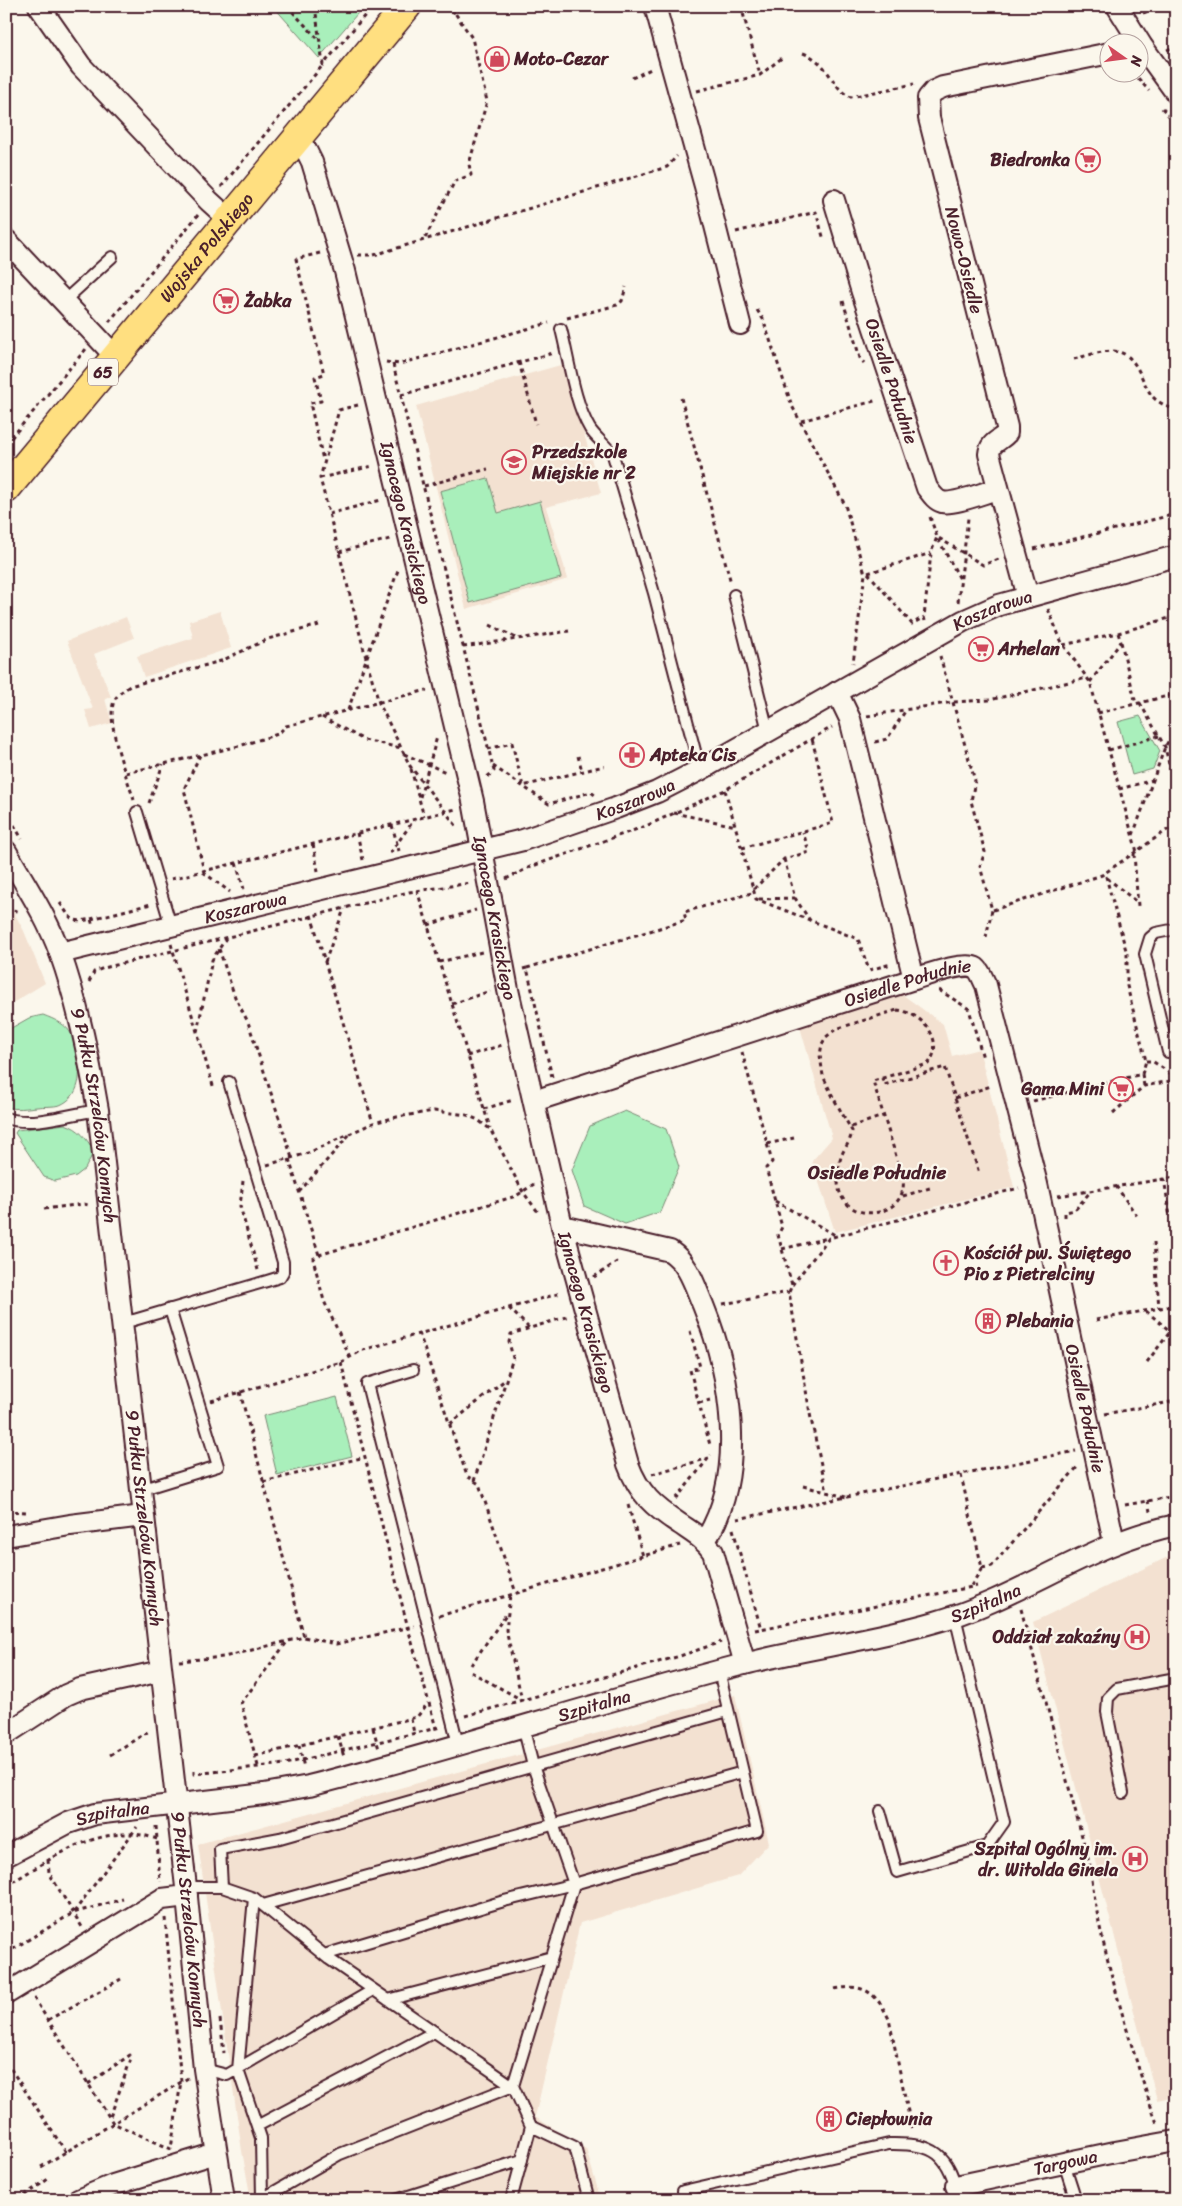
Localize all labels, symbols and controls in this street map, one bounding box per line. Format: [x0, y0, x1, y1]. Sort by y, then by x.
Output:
north arrow [1100, 32, 1150, 82]
place label: Moto-Cezar [513, 43, 610, 75]
shop icon: Moto-Cezar [484, 46, 510, 72]
text: N [1123, 52, 1150, 69]
place label: Biedronka [990, 144, 1070, 176]
supermarket icon: Biedronka [1075, 147, 1101, 173]
street label: Wojska Polskiego [151, 185, 262, 310]
street label: Nowo-Osiedle [935, 203, 993, 317]
place label: Żabka [243, 285, 292, 317]
supermarket icon: Żabka [213, 288, 239, 314]
street label: Osiedle Południe [856, 314, 927, 448]
road number: 65 [88, 358, 118, 386]
place label: Przedszkole Miejskie nr 2 [531, 436, 636, 489]
street label: Ignacego Krasickiego [371, 437, 441, 608]
school or university icon: Przedszkole Miejskie nr 2 [501, 449, 527, 475]
street label: Koszarowa [946, 581, 1036, 640]
place label: Arhelan [997, 633, 1060, 665]
supermarket icon: Arhelan [968, 636, 994, 662]
place label: Apteka Cis [649, 739, 737, 771]
pharmacy icon: Apteka Cis [619, 742, 645, 768]
street label: Koszarowa [591, 769, 681, 830]
street label: Ignacego Krasickiego [464, 832, 526, 1003]
street label: Koszarowa [201, 882, 290, 933]
street label: Osiedle Południe [840, 950, 971, 1016]
street label: 9 Pułku Strzelców Konnych [61, 1004, 127, 1225]
place label: Gama Mini [1020, 1073, 1105, 1105]
supermarket icon: Gama Mini [1108, 1076, 1134, 1102]
district label: Osiedle Południe [808, 1156, 946, 1189]
street label: Ignacego Krasickiego [548, 1227, 624, 1397]
place label: Kościół pw. Świętego Pio z Pietrelciny [963, 1237, 1131, 1290]
church icon: Kościół pw. Świętego Pio z Pietrelciny [933, 1250, 959, 1276]
place label: Plebania [1006, 1305, 1074, 1337]
building icon: Plebania [975, 1308, 1001, 1334]
street label: Osiedle Południe [1056, 1341, 1115, 1476]
street label: 9 Pułku Strzelców Konnych [116, 1408, 172, 1628]
street label: Szpitalna [946, 1574, 1027, 1632]
place label: Oddział zakaźny [992, 1621, 1121, 1653]
hospital icon: Oddział zakaźny [1124, 1624, 1150, 1650]
street label: Szpitalna [554, 1680, 634, 1731]
street label: Szpitalna [71, 1792, 151, 1835]
street label: 9 Pułku Strzelców Konnych [162, 1810, 216, 2029]
place label: Szpital Ogólny im. dr. Witolda Ginela [974, 1833, 1119, 1886]
hospital icon: Szpital Ogólny im. dr. Witolda Ginela [1122, 1846, 1148, 1872]
place label: Ciepłownia [845, 2103, 933, 2135]
building icon: Ciepłownia [816, 2106, 842, 2132]
street label: Targowa [1031, 2140, 1100, 2185]

